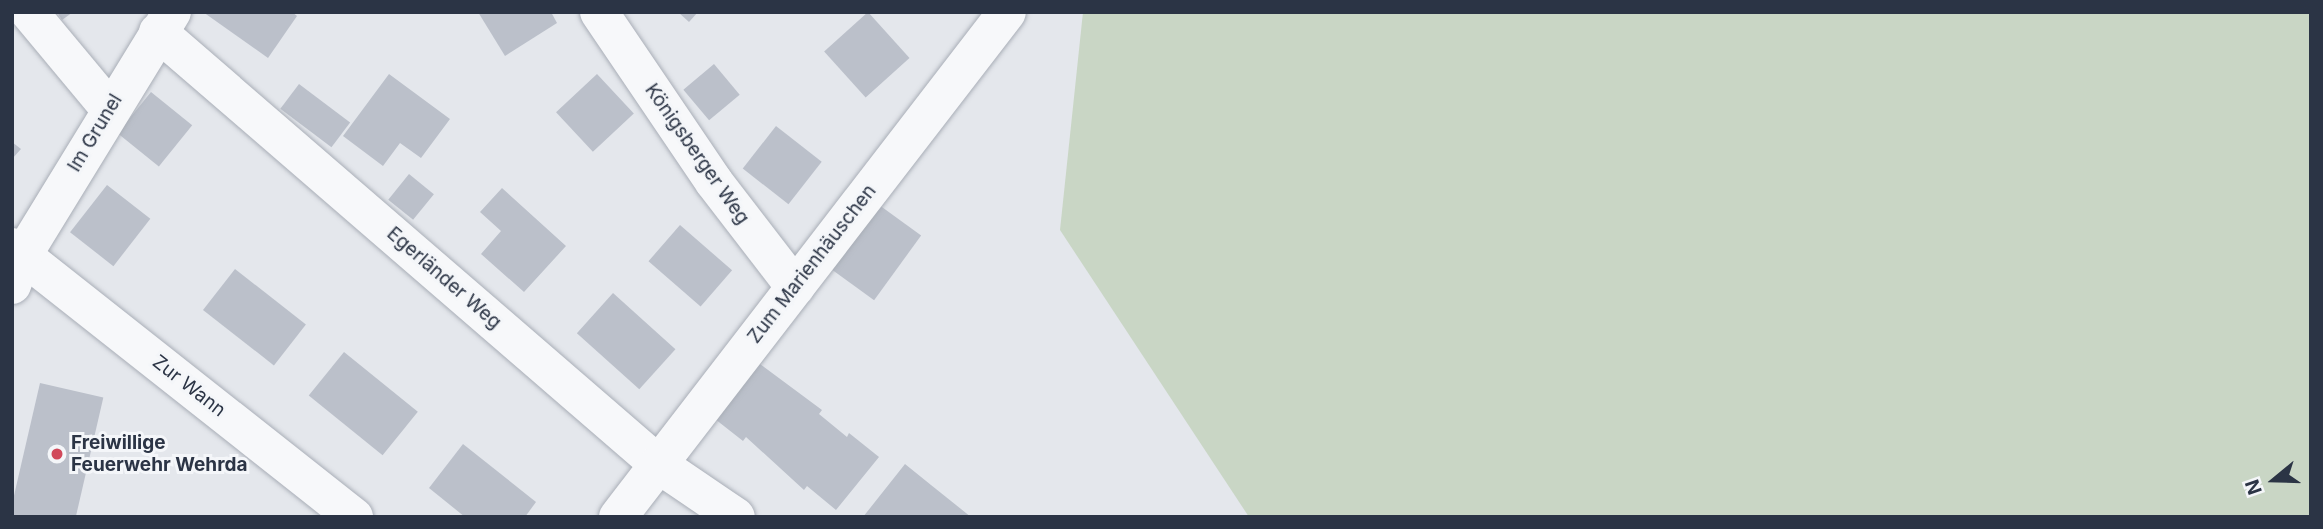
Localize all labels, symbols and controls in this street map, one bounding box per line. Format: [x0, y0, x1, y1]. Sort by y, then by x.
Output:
street label: Königsberger Weg [640, 79, 754, 229]
street label: Im Grunel [63, 90, 127, 176]
street label: Zum Marienhäuschen [743, 180, 881, 348]
street label: Egerländer Weg [382, 222, 506, 334]
street label: Zur Wann [148, 350, 230, 422]
place label: Freiwillige Feuerwehr Wehrda [71, 432, 247, 476]
north arrow [2239, 445, 2309, 515]
marker: Freiwillige Feuerwehr Wehrda [49, 446, 65, 462]
text: N [2240, 476, 2267, 498]

